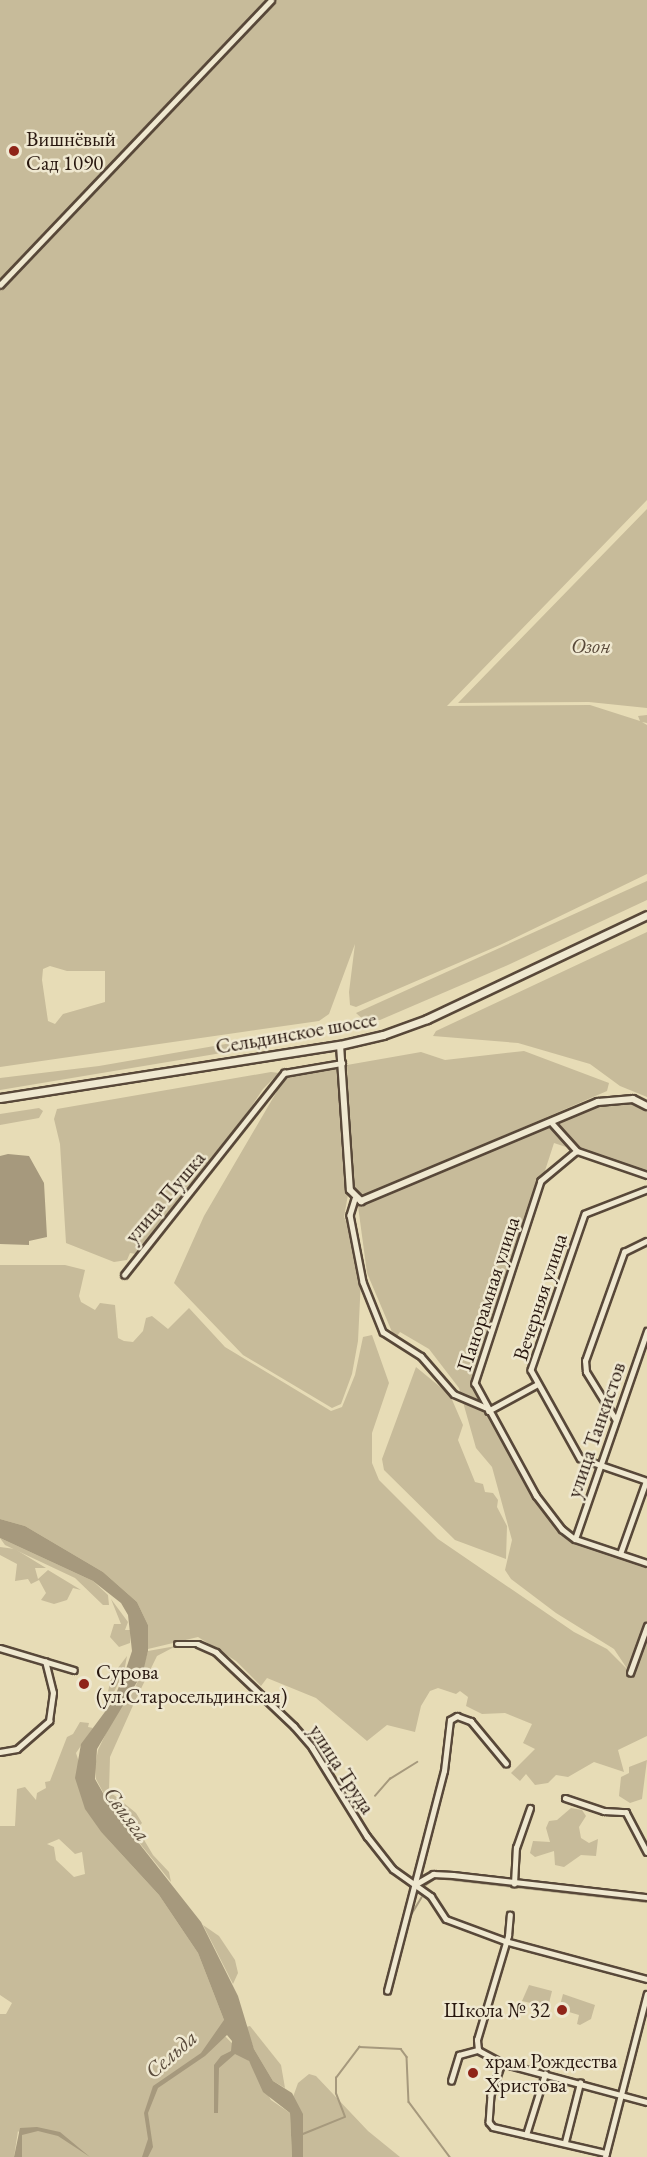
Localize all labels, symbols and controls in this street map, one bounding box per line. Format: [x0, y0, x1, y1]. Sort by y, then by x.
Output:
place label: Вишнёвый Сад 1090 [26, 126, 116, 176]
marker: Вишнёвый Сад 1090 [7, 144, 21, 158]
park label: Озон [571, 633, 611, 659]
street label: Сельдинское шоссе [214, 1006, 378, 1060]
street label: улица Пушка [119, 1146, 211, 1248]
street label: Панорамная улица [451, 1214, 525, 1374]
street label: Вечерняя улица [508, 1230, 572, 1364]
street label: улица Танкистов [561, 1359, 631, 1501]
place label: Сурова (ул.Старосельдинская) [96, 1659, 287, 1709]
marker: Сурова (ул.Старосельдинская) [77, 1677, 91, 1691]
street label: улица Труда [304, 1719, 380, 1819]
water label: Свияга [98, 1781, 156, 1847]
place label: Школа № 32 [444, 1997, 550, 2023]
marker: Школа № 32 [555, 2003, 569, 2017]
water label: Сельда [140, 2024, 202, 2084]
place label: храм Рождества Христова [485, 2048, 617, 2098]
marker: храм Рождества Христова [466, 2066, 480, 2080]

